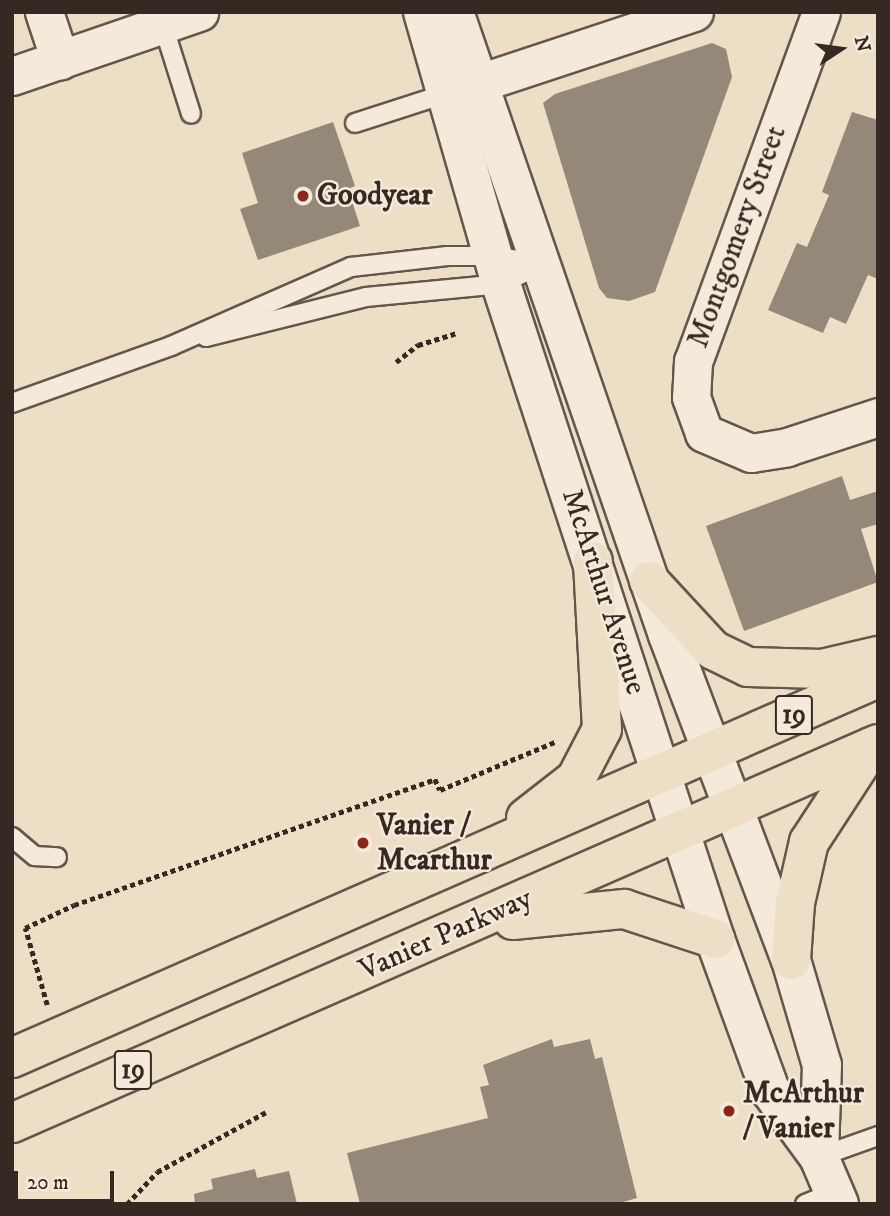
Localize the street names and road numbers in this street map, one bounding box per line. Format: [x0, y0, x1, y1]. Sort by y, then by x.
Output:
street label: Montgomery Street [681, 121, 795, 353]
street label: McArthur Avenue [553, 485, 653, 699]
road number: 19 [775, 690, 813, 740]
street label: Vanier Parkway [354, 881, 538, 989]
road number: 19 [114, 1046, 152, 1094]

